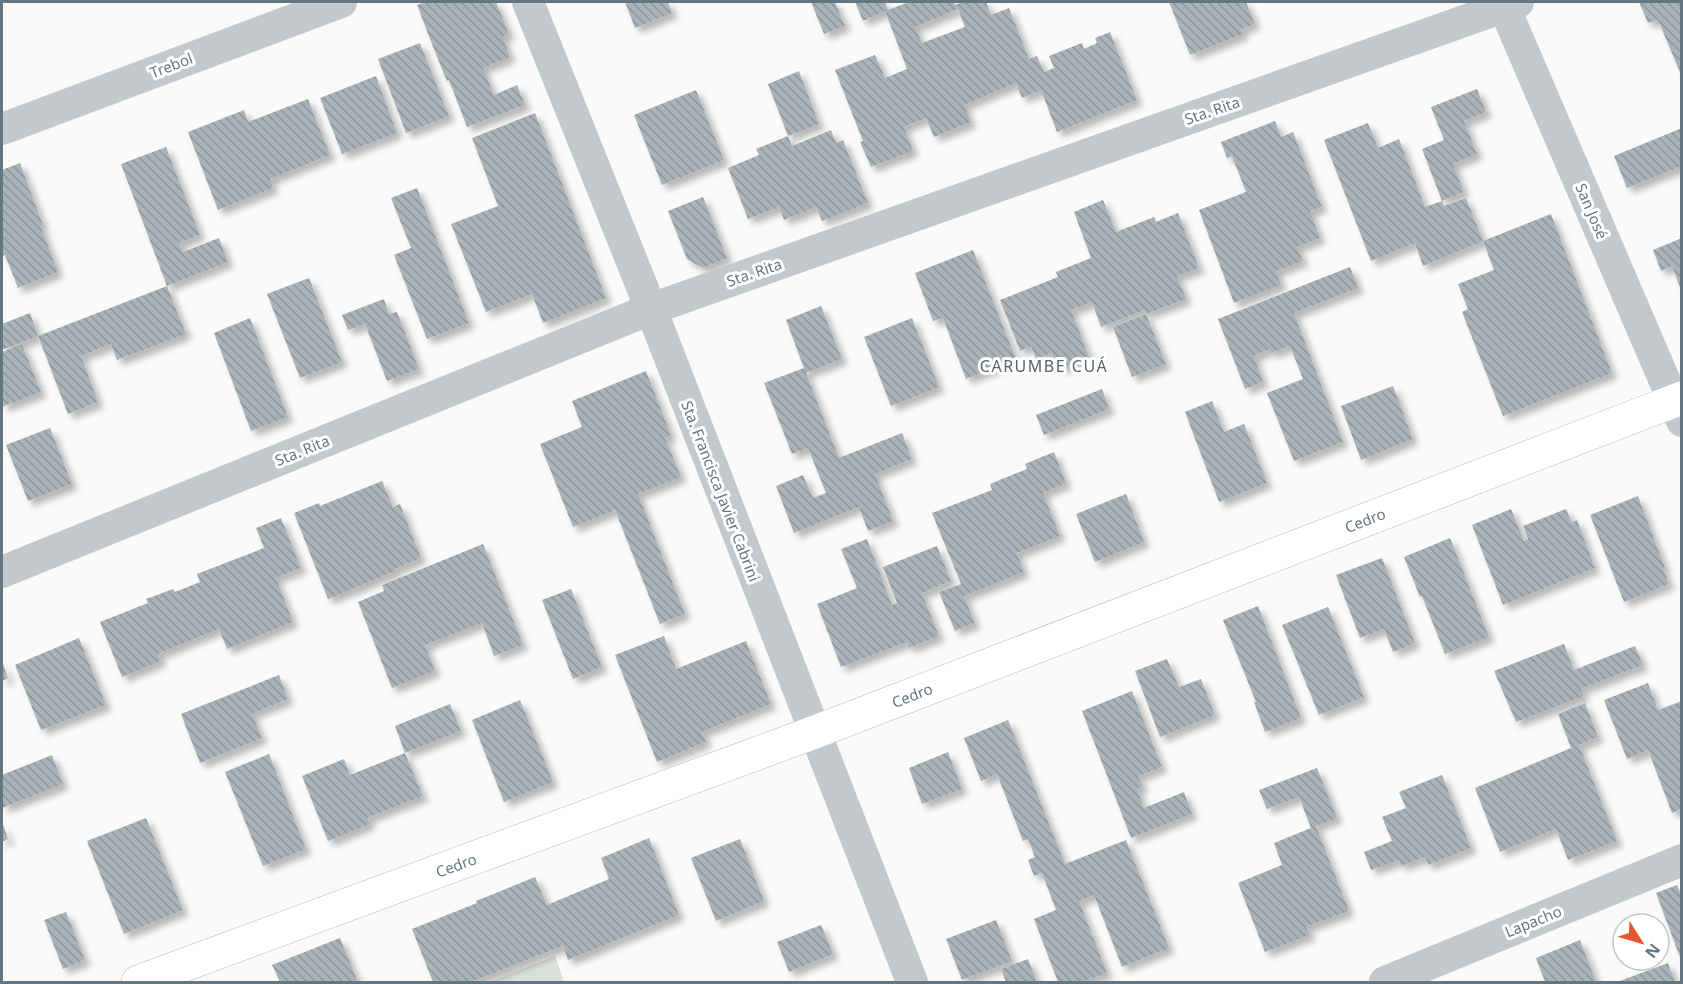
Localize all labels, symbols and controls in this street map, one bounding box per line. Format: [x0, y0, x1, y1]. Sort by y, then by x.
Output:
street label: Trebol [147, 48, 195, 82]
street label: Sta. Rita [1182, 91, 1242, 129]
street label: San José [1571, 180, 1613, 242]
street label: Sta. Rita [724, 253, 784, 291]
district label: CARUMBE CUÁ [980, 355, 1108, 377]
street label: Sta. Francisca Javier Cabrini [677, 398, 765, 584]
street label: Sta. Rita [272, 430, 332, 470]
street label: Cedro [1342, 503, 1388, 537]
street label: Cedro [889, 678, 935, 712]
street label: Cedro [433, 848, 479, 882]
street label: Lapacho [1502, 901, 1564, 941]
north arrow [1611, 912, 1671, 972]
text: N [1640, 939, 1666, 963]

